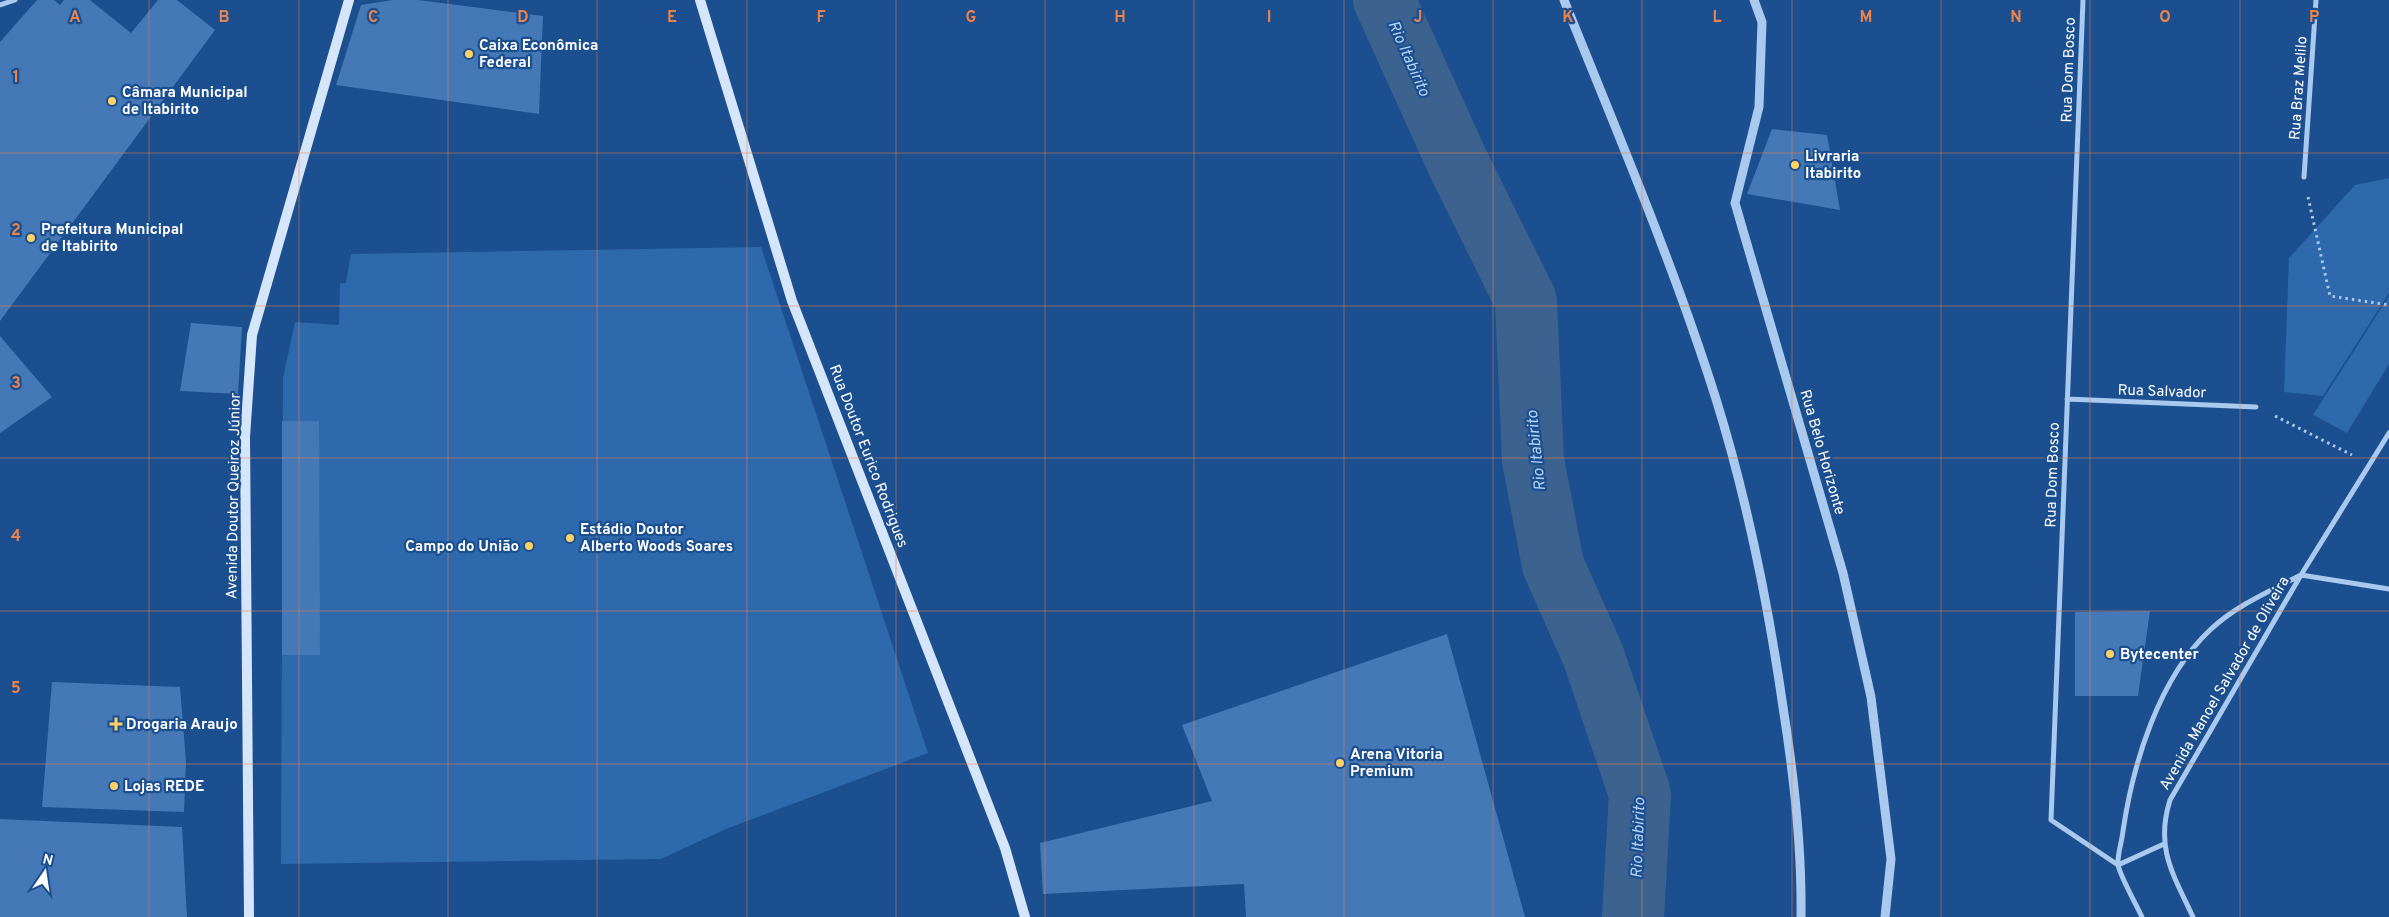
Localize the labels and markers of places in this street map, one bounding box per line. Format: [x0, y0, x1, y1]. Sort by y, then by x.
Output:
place label: Caixa Econômica Federal [479, 37, 598, 73]
marker: Caixa Econômica Federal [463, 48, 475, 60]
place label: Câmara Municipal de Itabirito [122, 84, 248, 120]
marker: Câmara Municipal de Itabirito [106, 95, 118, 107]
place label: Livraria Itabirito [1805, 148, 1861, 184]
marker: Livraria Itabirito [1789, 159, 1801, 171]
place label: Prefeitura Municipal de Itabirito [41, 221, 183, 257]
marker: Prefeitura Municipal de Itabirito [25, 232, 37, 244]
place label: Estádio Doutor Alberto Woods Soares [580, 521, 733, 557]
marker: Estádio Doutor Alberto Woods Soares [564, 532, 576, 544]
place label: Campo do União [405, 538, 519, 557]
marker: Campo do União [523, 540, 535, 552]
place label: Bytecenter [2120, 646, 2199, 665]
marker: Bytecenter [2104, 648, 2116, 660]
place label: Drogaria Araujo [126, 716, 238, 735]
marker: Drogaria Araujo [110, 718, 122, 730]
place label: Arena Vitoria Premium [1350, 746, 1443, 782]
marker: Arena Vitoria Premium [1334, 757, 1346, 769]
place label: Lojas REDE [124, 778, 204, 797]
marker: Lojas REDE [108, 780, 120, 792]

